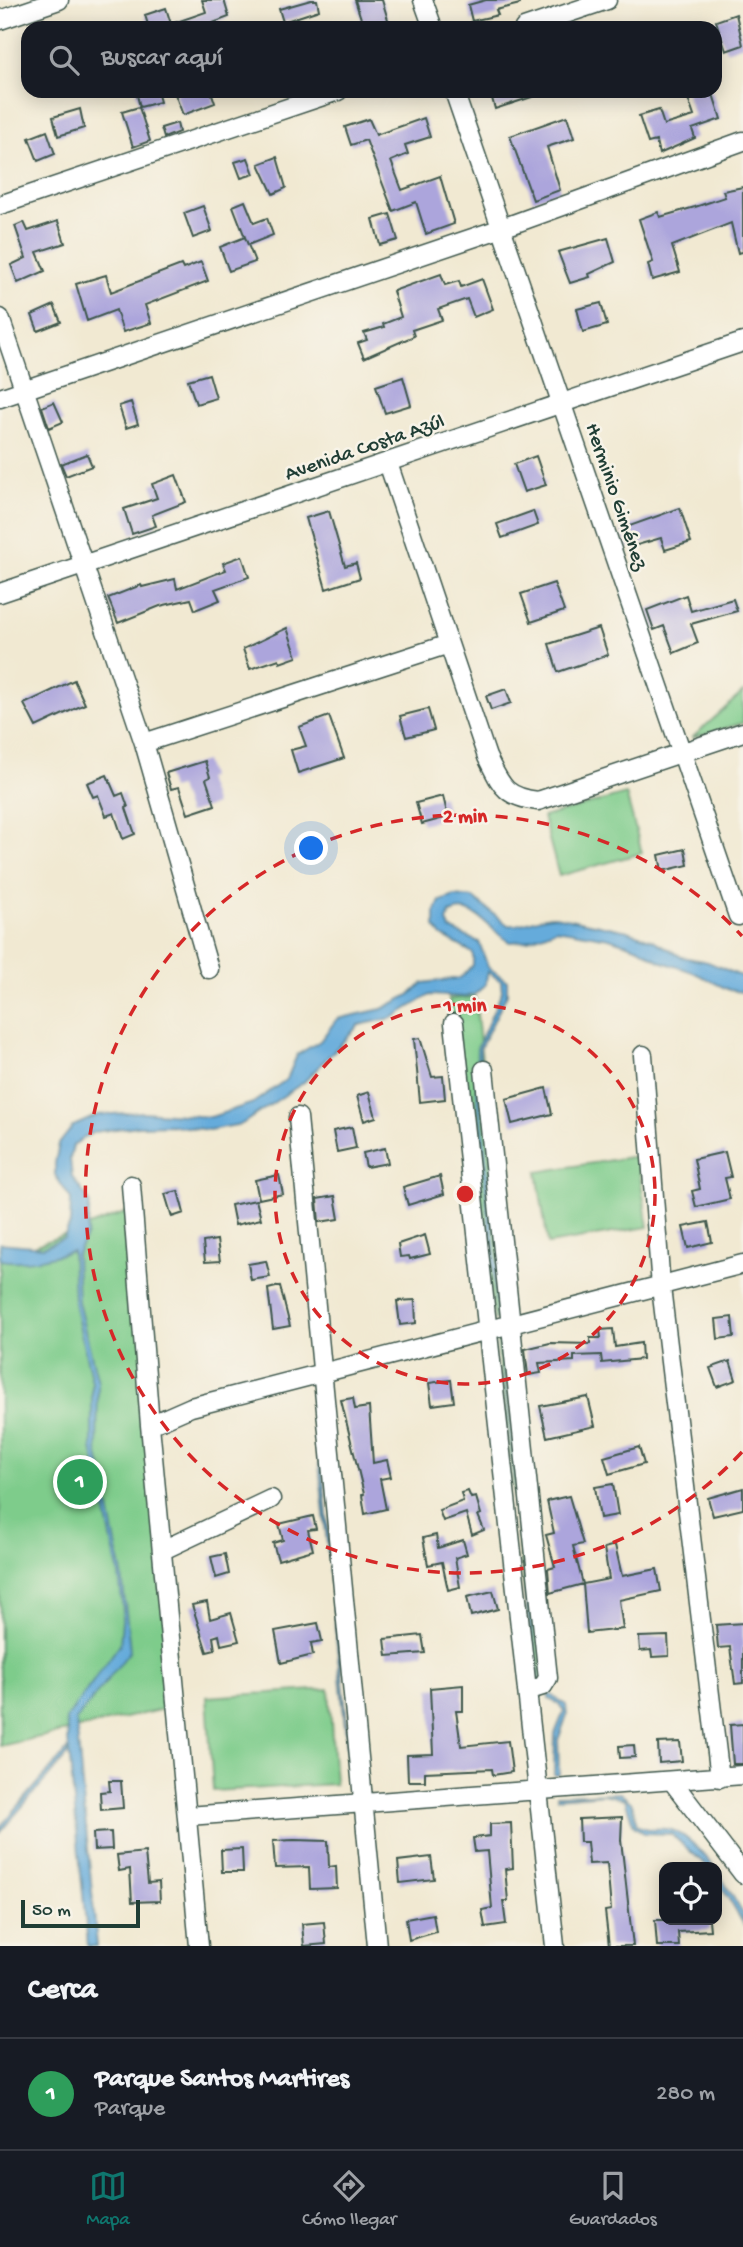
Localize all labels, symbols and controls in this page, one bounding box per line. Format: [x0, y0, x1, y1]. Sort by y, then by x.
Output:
search box [21, 21, 722, 98]
icon: search [45, 41, 83, 79]
text: Buscar aquí [101, 44, 223, 75]
street label: Avenida Costa Azúl [282, 410, 448, 488]
street label: Herminio Giménez [578, 420, 652, 575]
text: 2 min [443, 806, 488, 831]
your location [294, 831, 328, 865]
text: 1 min [443, 995, 487, 1020]
centre of rings [453, 1182, 477, 1206]
pin: 1 [57, 1456, 103, 1508]
map controls [659, 1862, 722, 1925]
button: locate [659, 1862, 722, 1925]
scale bar [21, 1897, 140, 1929]
text: 50 m [32, 1900, 71, 1923]
text: Cerca [28, 1974, 97, 2009]
text: Parque Santos Martires [95, 2065, 349, 2096]
text: 1 [46, 2081, 56, 2108]
text: 280 m [656, 2081, 715, 2108]
text: Parque [95, 2096, 165, 2123]
tab: Mapa [86, 2167, 130, 2232]
tab: Cómo llegar [302, 2167, 397, 2232]
tab: Guardados [569, 2167, 657, 2232]

